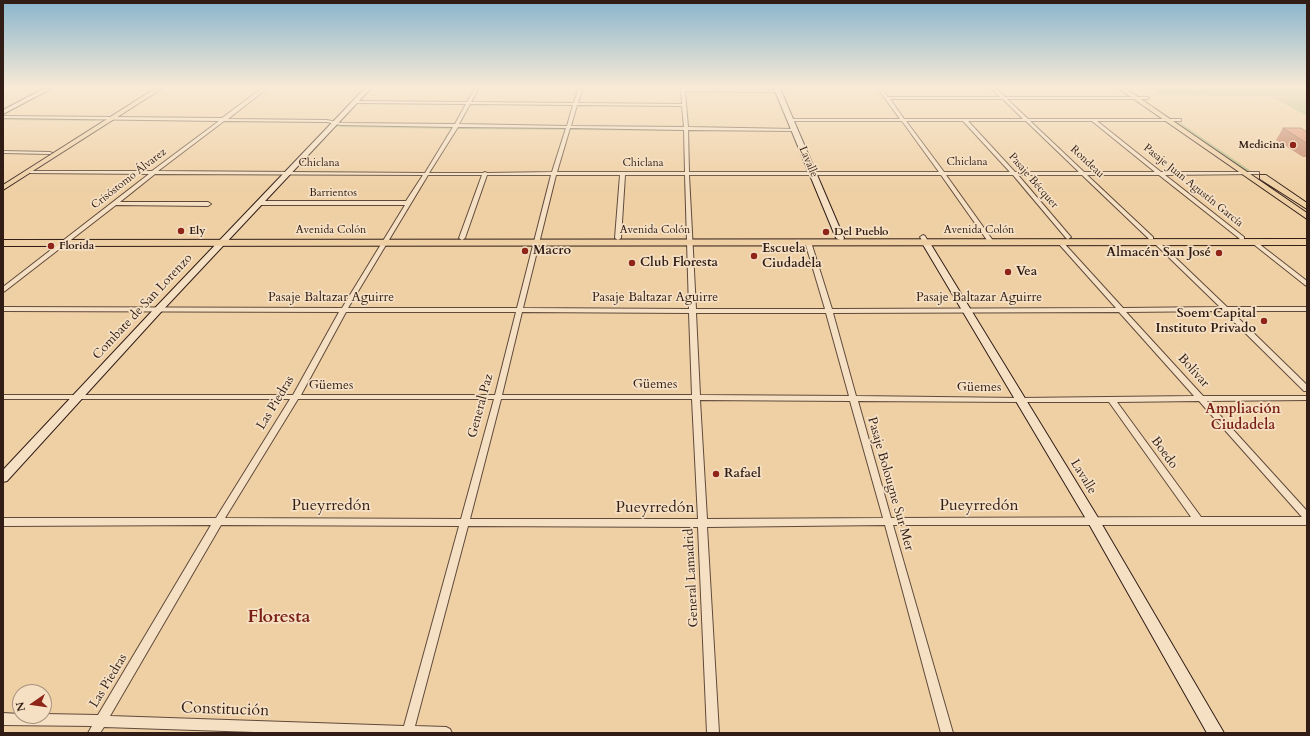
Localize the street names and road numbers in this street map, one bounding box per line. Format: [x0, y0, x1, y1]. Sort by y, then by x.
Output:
street label: Pasaje Juan Agustín García [1141, 142, 1245, 230]
street label: Rondeau [1067, 143, 1107, 181]
street label: Lavalle [796, 145, 820, 179]
street label: Crisóstomo Álvarez [89, 146, 169, 212]
street label: Pasaje Bécquer [1005, 151, 1061, 211]
street label: Chiclana [946, 155, 988, 169]
street label: Chiclana [298, 156, 340, 170]
street label: Chiclana [622, 156, 664, 170]
street label: Barrientos [309, 186, 357, 200]
street label: Avenida Colón [296, 223, 366, 237]
street label: Avenida Colón [620, 223, 690, 237]
street label: Avenida Colón [944, 223, 1014, 237]
street label: Combate de San Lorenzo [90, 251, 196, 363]
street label: Pasaje Baltazar Aguirre [268, 290, 394, 306]
street label: Pasaje Baltazar Aguirre [592, 290, 718, 306]
street label: Pasaje Baltazar Aguirre [916, 290, 1042, 306]
street label: Bolívar [1174, 351, 1212, 391]
street label: General Paz [465, 372, 497, 440]
street label: Las Piedras [254, 373, 298, 433]
street label: Güemes [633, 377, 677, 393]
street label: Güemes [309, 378, 353, 394]
street label: Güemes [957, 380, 1001, 396]
street label: Pasaje Bolougne Sur Mer [863, 415, 917, 553]
street label: Boedo [1147, 434, 1181, 472]
street label: Lavalle [1066, 457, 1100, 497]
street label: Pueyrredón [291, 496, 371, 516]
street label: Pueyrredón [939, 496, 1019, 516]
street label: Pueyrredón [615, 498, 695, 518]
street label: General Lamadrid [682, 528, 702, 628]
street label: Las Piedras [87, 651, 131, 711]
street label: Constitución [181, 699, 269, 721]

